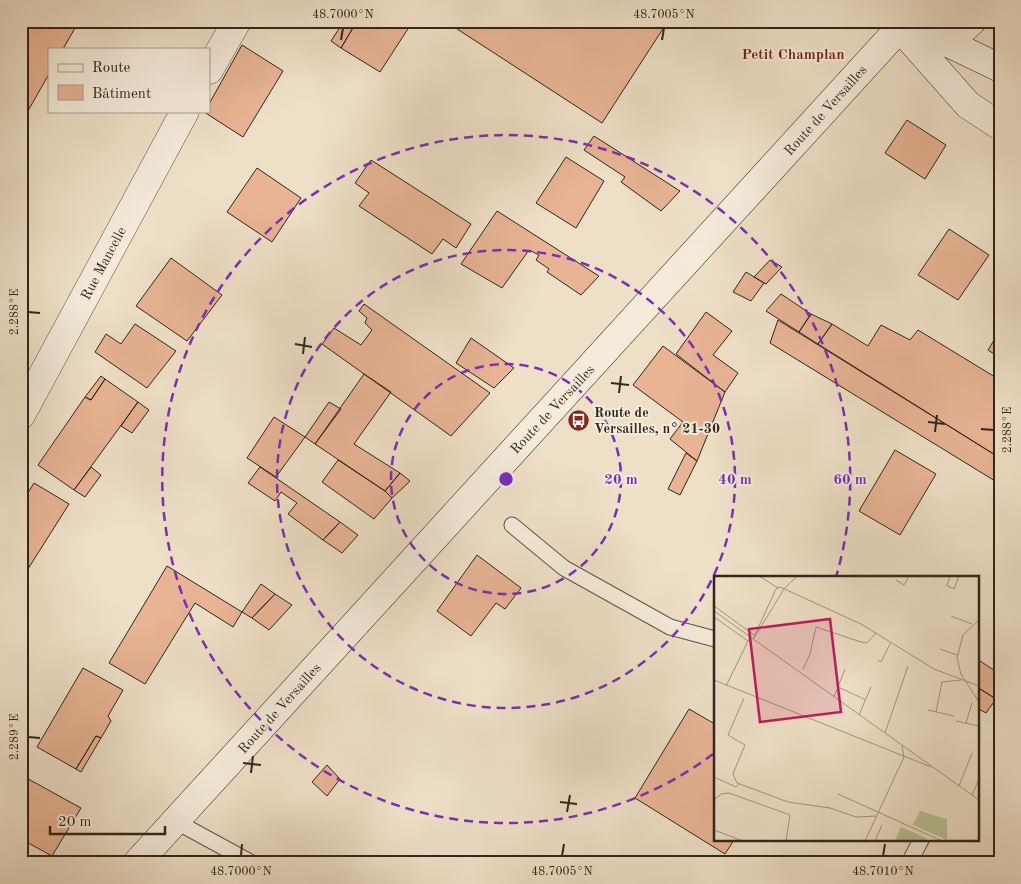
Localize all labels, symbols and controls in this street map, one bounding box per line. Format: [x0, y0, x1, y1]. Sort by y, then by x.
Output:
text: 48.7005°N [633, 8, 695, 21]
text: 48.7000°N [312, 9, 374, 21]
legend [48, 48, 210, 112]
district label: Petit Champlan [741, 48, 845, 63]
text: Route [92, 61, 130, 76]
street label: Route de Versailles [782, 63, 870, 158]
text: Bâtiment [92, 87, 151, 102]
street label: Rue Mancelle [79, 225, 129, 302]
text: 2.288°E [9, 289, 21, 335]
street label: Route de Versailles [508, 363, 597, 457]
place label: Route de Versailles, n° 21-30 [594, 406, 720, 436]
text: 2.288°E [1002, 407, 1014, 453]
bus stop icon: Route de Versailles, n° 21-30 [566, 408, 590, 432]
centre of rings [497, 470, 515, 488]
text: 20 m [604, 473, 638, 488]
text: 40 m [718, 473, 752, 488]
text: 60 m [833, 473, 867, 488]
inset map [714, 576, 978, 842]
street label: Route de Versailles [236, 661, 324, 756]
text: 2.289°E [9, 714, 21, 760]
scale bar [50, 804, 165, 836]
text: 20 m [58, 815, 92, 830]
text: 48.7005°N [531, 865, 593, 878]
text: 48.7000°N [210, 866, 272, 878]
text: 48.7010°N [852, 866, 914, 878]

